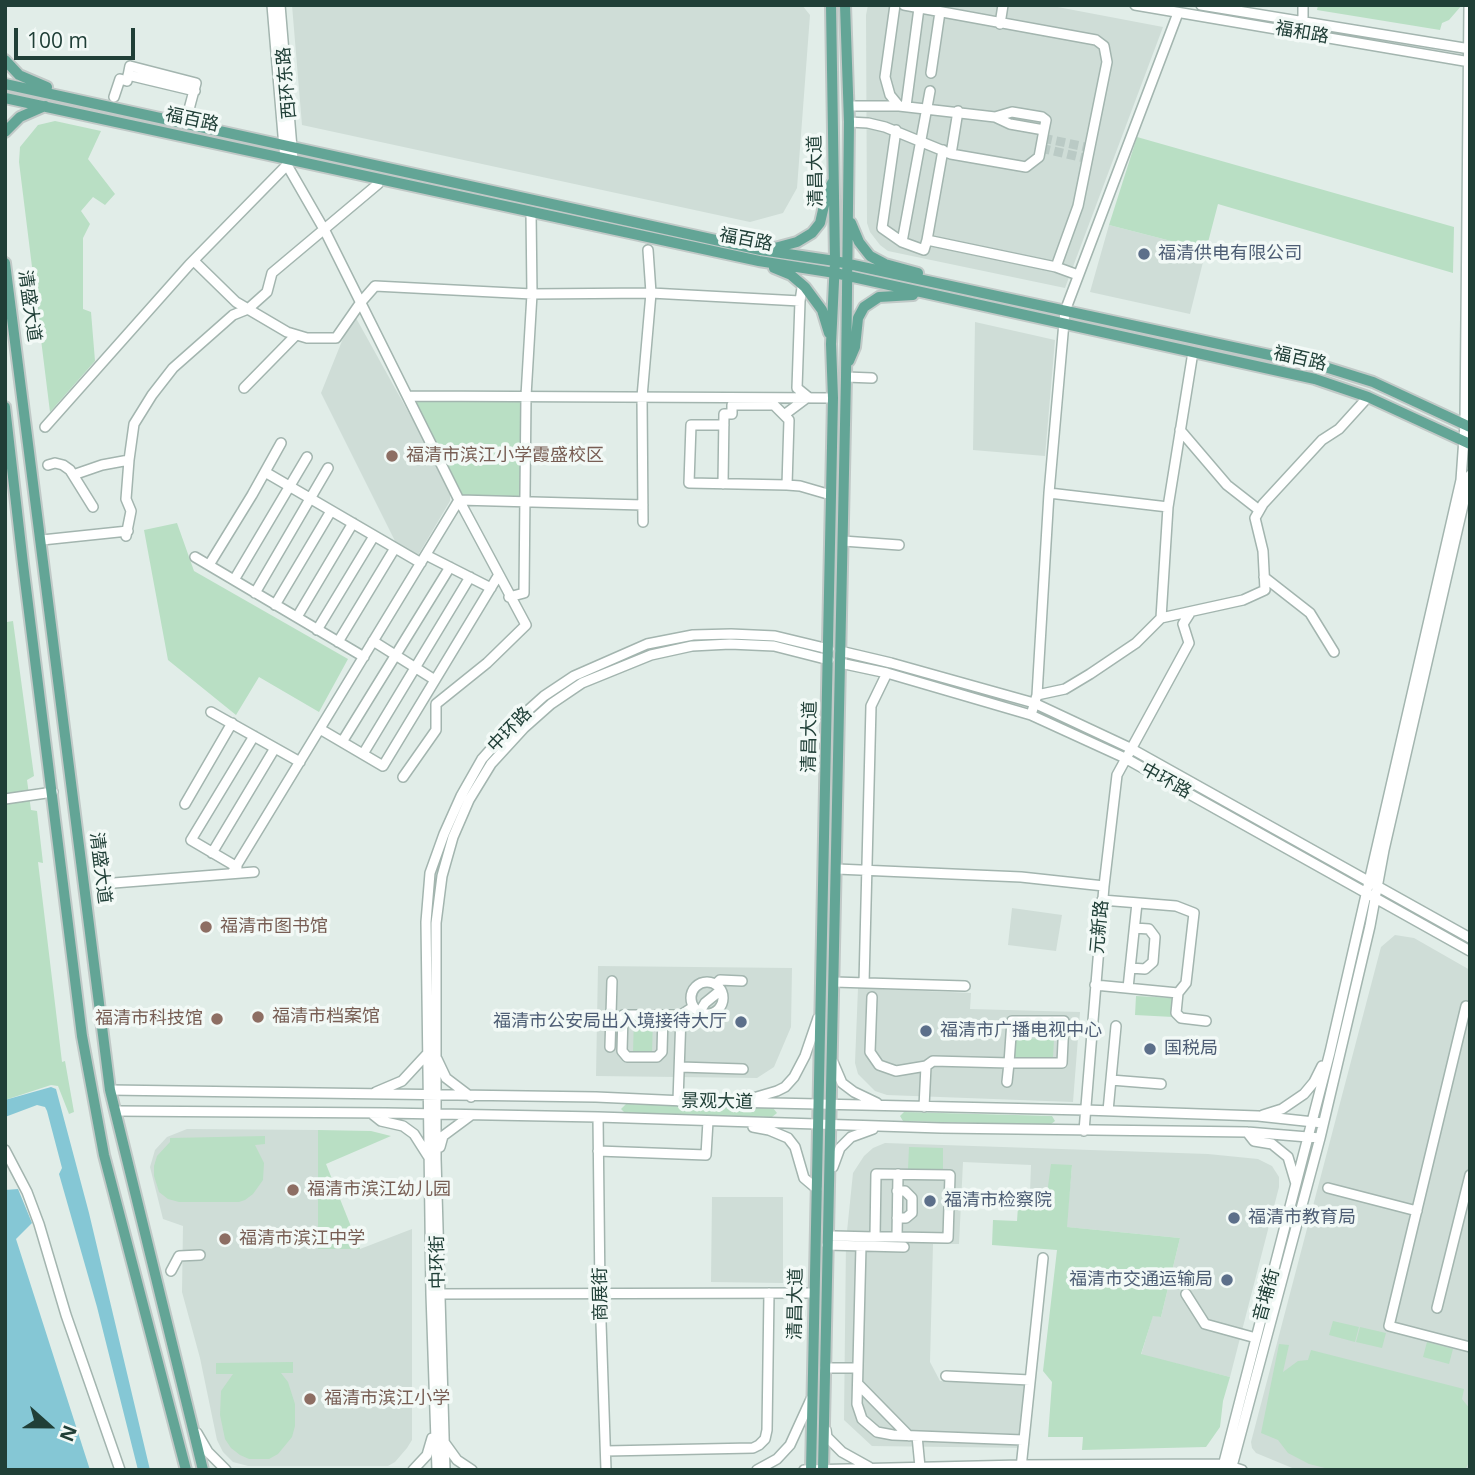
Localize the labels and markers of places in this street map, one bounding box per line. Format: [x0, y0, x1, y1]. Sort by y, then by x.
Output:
place label: 福清供电有限公司 [1158, 243, 1302, 265]
marker: 福清供电有限公司 [1136, 246, 1152, 262]
place label: 福清市滨江小学霞盛校区 [406, 445, 604, 467]
marker: 福清市滨江小学霞盛校区 [384, 448, 400, 464]
place label: 福清市图书馆 [220, 916, 328, 938]
marker: 福清市图书馆 [198, 919, 214, 935]
place label: 福清市档案馆 [272, 1006, 380, 1028]
place label: 福清市科技馆 [95, 1008, 203, 1030]
marker: 福清市档案馆 [250, 1009, 266, 1025]
marker: 福清市科技馆 [209, 1011, 225, 1027]
place label: 福清市公安局出入境接待大厅 [493, 1011, 727, 1033]
marker: 福清市公安局出入境接待大厅 [733, 1014, 749, 1030]
place label: 福清市广播电视中心 [940, 1020, 1102, 1042]
marker: 福清市广播电视中心 [918, 1023, 934, 1039]
place label: 国税局 [1164, 1038, 1218, 1060]
marker: 国税局 [1142, 1041, 1158, 1057]
place label: 福清市滨江幼儿园 [307, 1179, 451, 1201]
marker: 福清市滨江幼儿园 [285, 1182, 301, 1198]
place label: 福清市检察院 [944, 1190, 1052, 1212]
marker: 福清市检察院 [922, 1193, 938, 1209]
place label: 福清市教育局 [1248, 1207, 1356, 1229]
marker: 福清市教育局 [1226, 1210, 1242, 1226]
place label: 福清市滨江中学 [239, 1228, 365, 1250]
marker: 福清市滨江中学 [217, 1231, 233, 1247]
place label: 福清市交通运输局 [1069, 1269, 1213, 1291]
marker: 福清市交通运输局 [1219, 1272, 1235, 1288]
place label: 福清市滨江小学 [324, 1388, 450, 1410]
marker: 福清市滨江小学 [302, 1391, 318, 1407]

